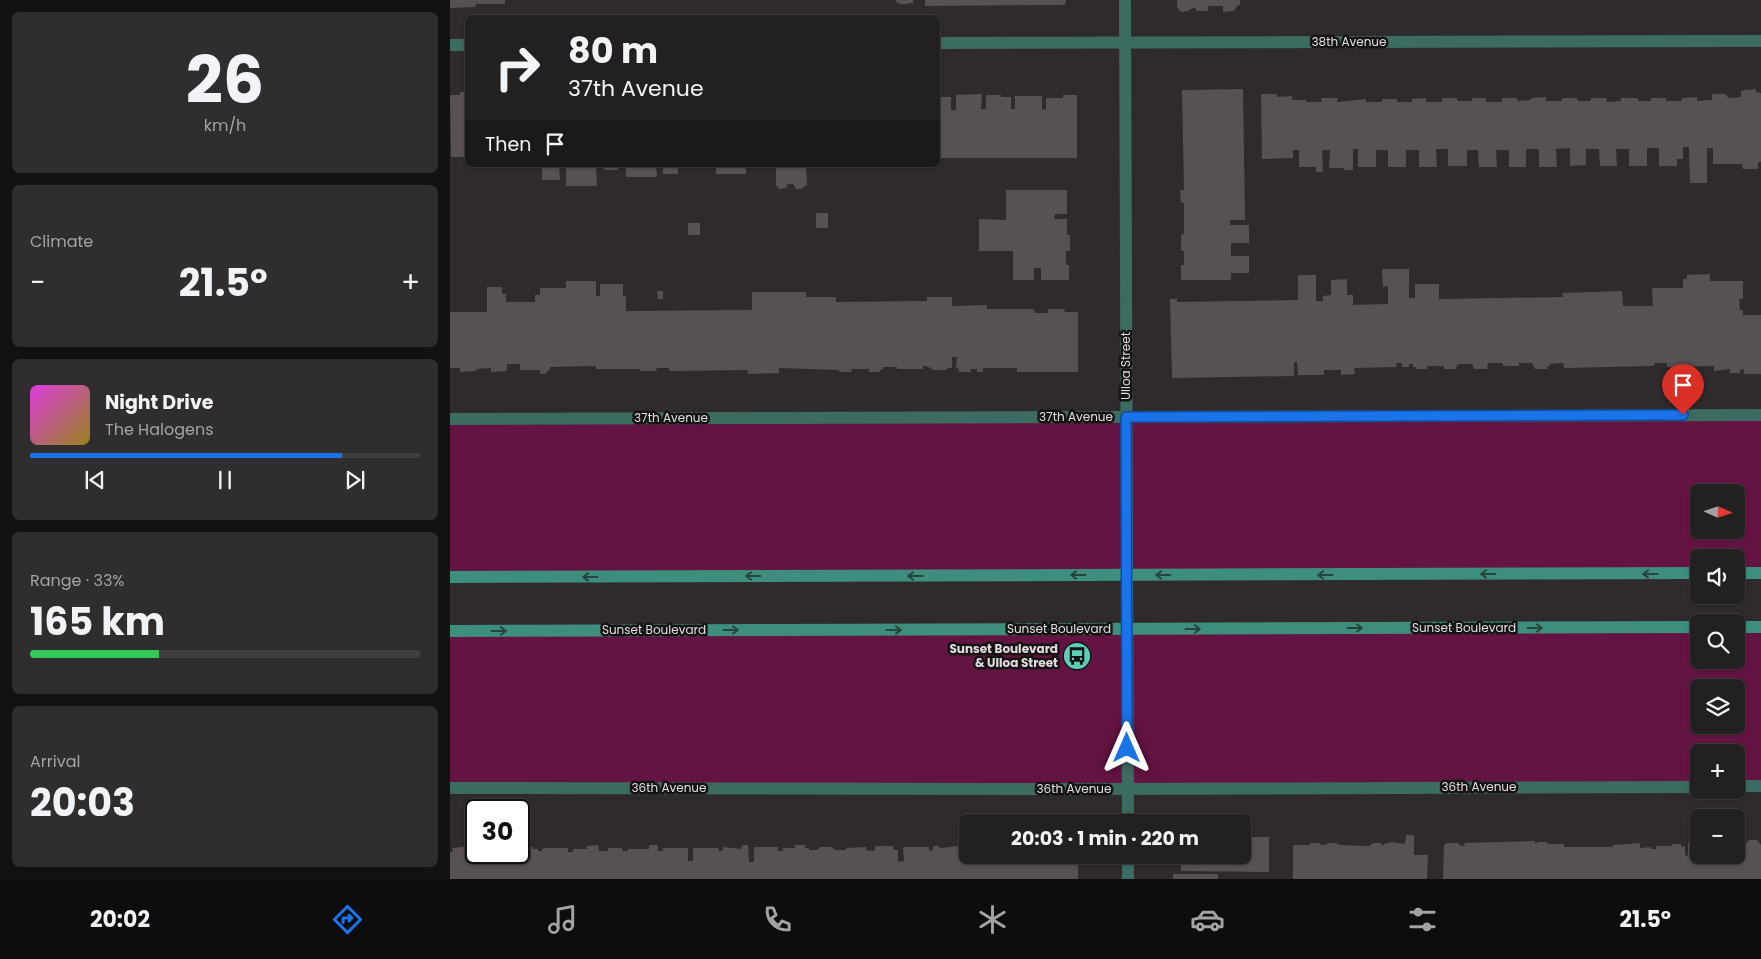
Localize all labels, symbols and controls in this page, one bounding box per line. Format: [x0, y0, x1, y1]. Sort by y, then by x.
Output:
text: 80 m [568, 26, 658, 75]
street label: 38th Avenue [1312, 33, 1386, 50]
text: 26 [186, 35, 264, 126]
icon: right [485, 35, 550, 100]
text: 37th Avenue [568, 73, 704, 104]
text: km/h [204, 114, 246, 137]
icon: arrive [541, 130, 569, 158]
text: Then [485, 131, 531, 158]
text: Climate [30, 230, 93, 253]
text: 21.5° [179, 256, 268, 309]
text: − [30, 263, 45, 302]
text: + [401, 263, 420, 302]
street label: Ulloa Street [1117, 332, 1134, 400]
pin [1662, 364, 1704, 415]
icon: arrive [1669, 371, 1697, 399]
text: Night Drive [105, 389, 214, 416]
street label: 37th Avenue [1039, 408, 1113, 425]
street label: 37th Avenue [634, 409, 708, 426]
text: The Halogens [105, 418, 213, 441]
icon: previous [81, 466, 109, 494]
icon: pause [211, 466, 239, 494]
icon: next [341, 466, 369, 494]
north arrow [1690, 484, 1745, 539]
map controls [1690, 484, 1745, 864]
button: sound [1690, 549, 1745, 604]
text: Range · 33% [30, 569, 124, 592]
one-way arrow [1480, 569, 1496, 579]
one-way arrow [1642, 569, 1658, 579]
one-way arrow [1070, 570, 1086, 580]
one-way arrow [1155, 570, 1171, 580]
one-way arrow [1317, 570, 1334, 580]
one-way arrow [745, 571, 761, 581]
one-way arrow [907, 571, 924, 581]
one-way arrow [582, 572, 598, 582]
text: 165 km [30, 595, 165, 648]
button: search [1690, 614, 1745, 669]
street label: Sunset Boulevard [1412, 619, 1516, 636]
street label: Sunset Boulevard [1007, 620, 1111, 637]
street label: Sunset Boulevard [602, 621, 706, 638]
one-way arrow [1347, 623, 1363, 633]
one-way arrow [1527, 623, 1543, 633]
one-way arrow [1184, 624, 1201, 634]
one-way arrow [722, 625, 739, 635]
one-way arrow [885, 625, 901, 635]
one-way arrow [490, 626, 506, 636]
place label: Sunset Boulevard & Ulloa Street [949, 640, 1058, 671]
bus stop icon: Sunset Boulevard & Ulloa Street [1062, 641, 1092, 671]
button: layers [1690, 679, 1745, 734]
position arrow [1100, 721, 1152, 773]
button: + [1690, 744, 1745, 799]
text: Arrival [30, 750, 80, 773]
text: 20:03 [30, 776, 135, 829]
street label: 36th Avenue [1441, 778, 1517, 795]
street label: 36th Avenue [631, 779, 707, 796]
street label: 36th Avenue [1036, 780, 1112, 797]
speed limit sign: 30 [465, 799, 530, 864]
button: − [1690, 809, 1745, 864]
text: 20:03 · 1 min · 220 m [1011, 825, 1199, 852]
icon: directions [330, 902, 365, 937]
icon: music [545, 902, 580, 937]
icon: phone [760, 902, 795, 937]
icon: climate [975, 902, 1010, 937]
icon: car [1190, 902, 1225, 937]
icon: filters [1405, 902, 1440, 937]
text: 20:02 [90, 904, 150, 935]
text: 21.5° [1619, 904, 1671, 935]

